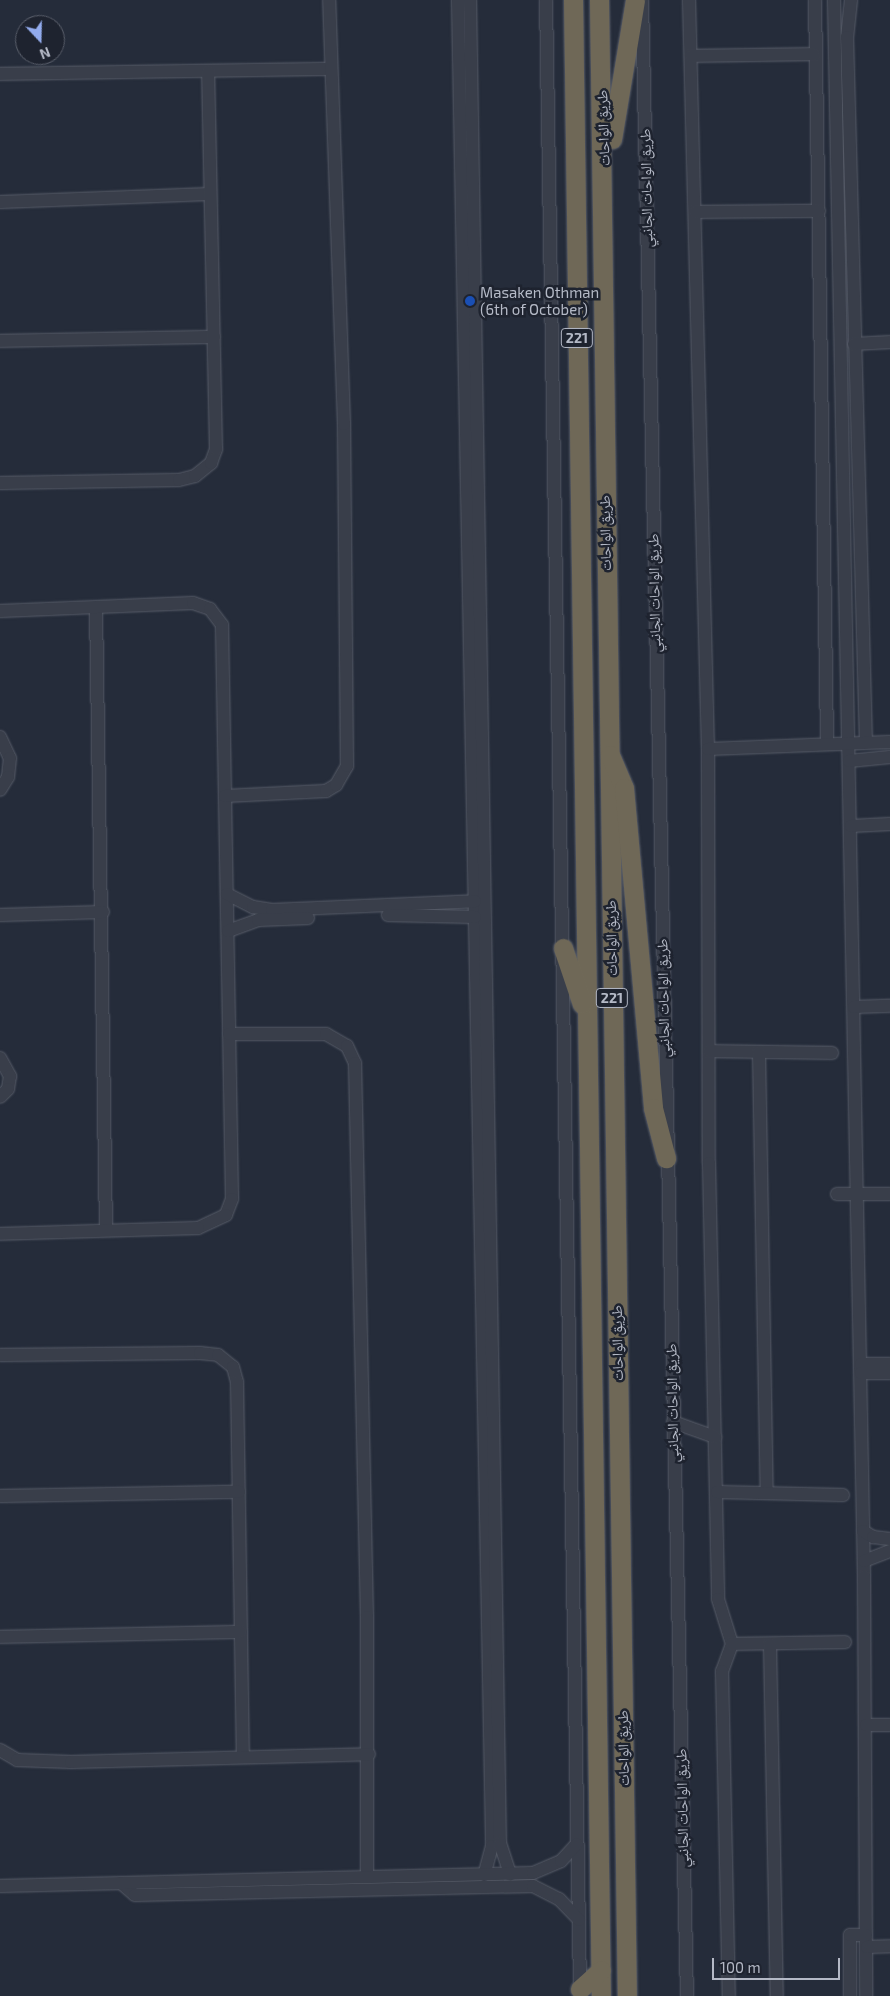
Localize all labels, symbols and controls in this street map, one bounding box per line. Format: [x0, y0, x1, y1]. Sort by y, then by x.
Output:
north arrow [15, 15, 65, 65]
text: N [37, 44, 53, 63]
street label: طريق الواحات [593, 90, 613, 166]
street label: طريق الواحات الجانبي [636, 128, 656, 248]
place label: Masaken Othman (6th of October) [480, 283, 599, 318]
marker: Masaken Othman (6th of October) [464, 295, 476, 307]
road number: 221 [561, 326, 593, 349]
street label: طريق الواحات [595, 495, 615, 571]
street label: طريق الواحات الجانبي [644, 533, 664, 653]
street label: طريق الواحات [601, 900, 621, 976]
street label: طريق الواحات الجانبي [653, 938, 673, 1058]
road number: 221 [596, 986, 628, 1010]
street label: طريق الواحات [607, 1305, 627, 1381]
street label: طريق الواحات الجانبي [662, 1343, 682, 1463]
street label: طريق الواحات [613, 1710, 633, 1786]
street label: طريق الواحات الجانبي [672, 1748, 692, 1868]
scale bar [715, 1948, 842, 1980]
text: 100 m [720, 1958, 761, 1976]

